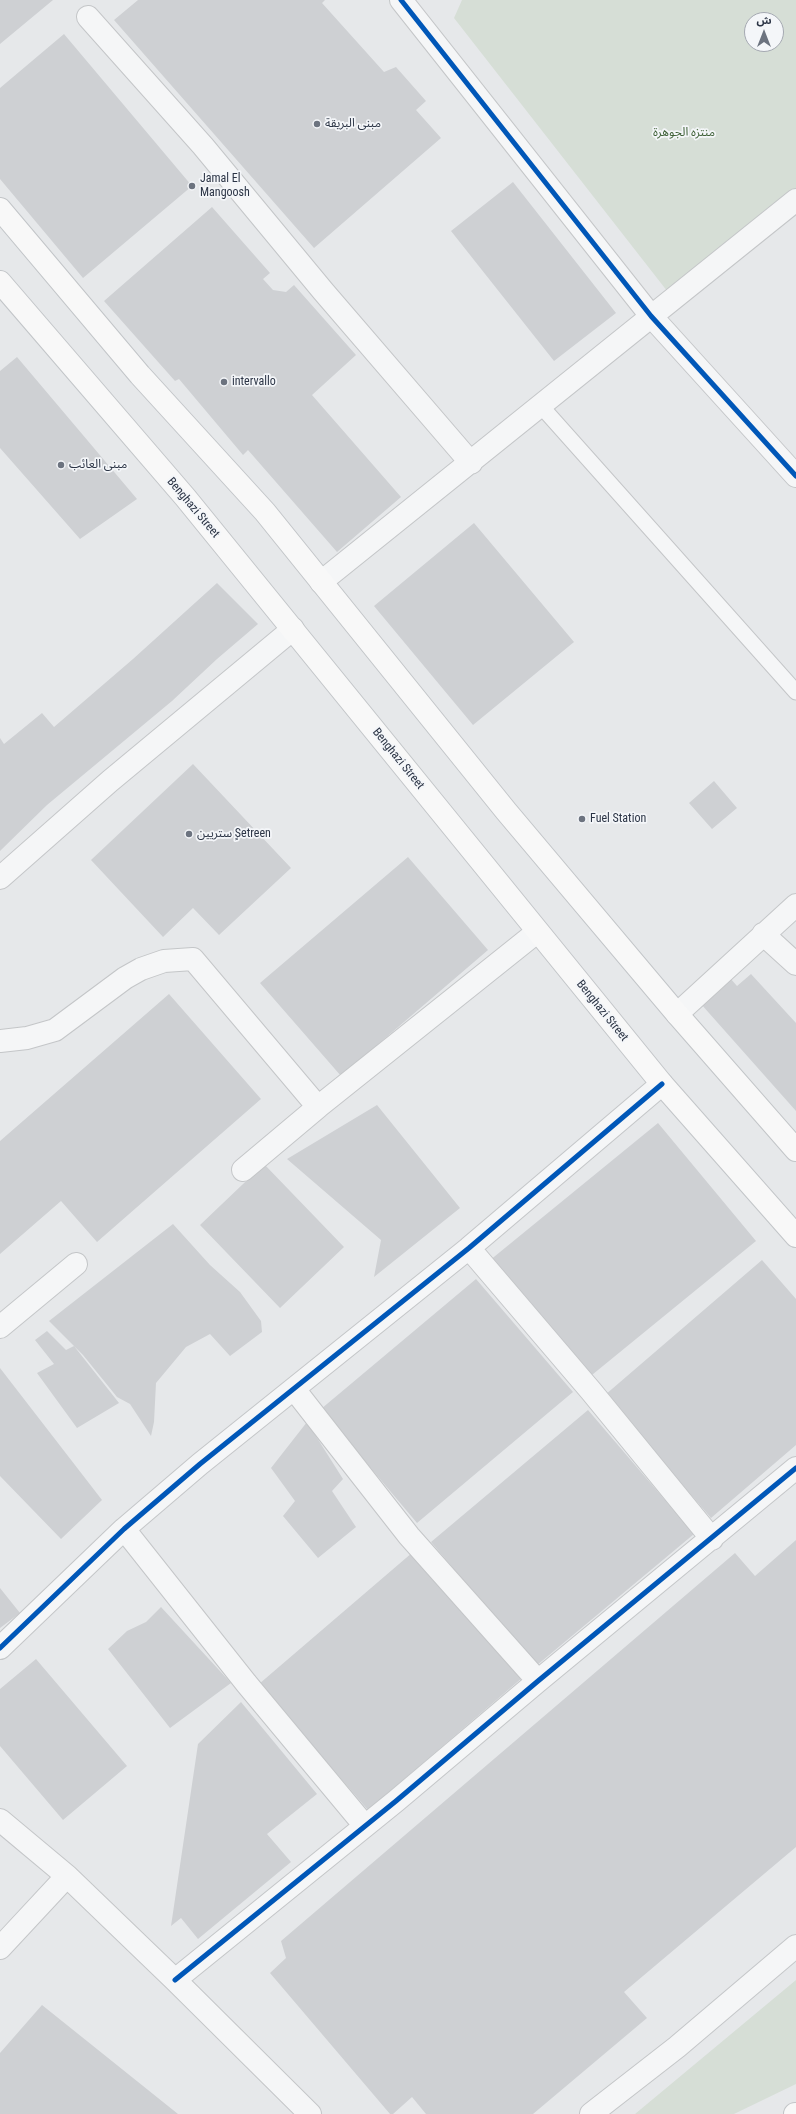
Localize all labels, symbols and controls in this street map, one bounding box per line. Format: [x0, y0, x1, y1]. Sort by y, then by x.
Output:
north arrow [744, 12, 784, 52]
text: ش [756, 14, 772, 27]
place label: مبنى البريقة [325, 117, 381, 131]
marker: مبنى البريقة [312, 119, 322, 129]
park label: منتزه الجوهرة [653, 126, 715, 140]
place label: Jamal El Mangoosh [200, 172, 250, 200]
marker: Jamal El Mangoosh [187, 181, 197, 191]
place label: intervallo [232, 375, 276, 389]
marker: intervallo [219, 377, 229, 387]
place label: مبنى العائب [69, 458, 127, 472]
marker: مبنى العائب [56, 460, 66, 470]
street label: Benghazi Street [164, 475, 222, 541]
street label: Benghazi Street [369, 726, 427, 792]
place label: Fuel Station [590, 812, 646, 826]
marker: Fuel Station [577, 814, 587, 824]
place label: ستريين ٍSetreen [197, 827, 271, 841]
marker: ستريين ٍSetreen [184, 829, 194, 839]
street label: Benghazi Street [573, 978, 631, 1044]

